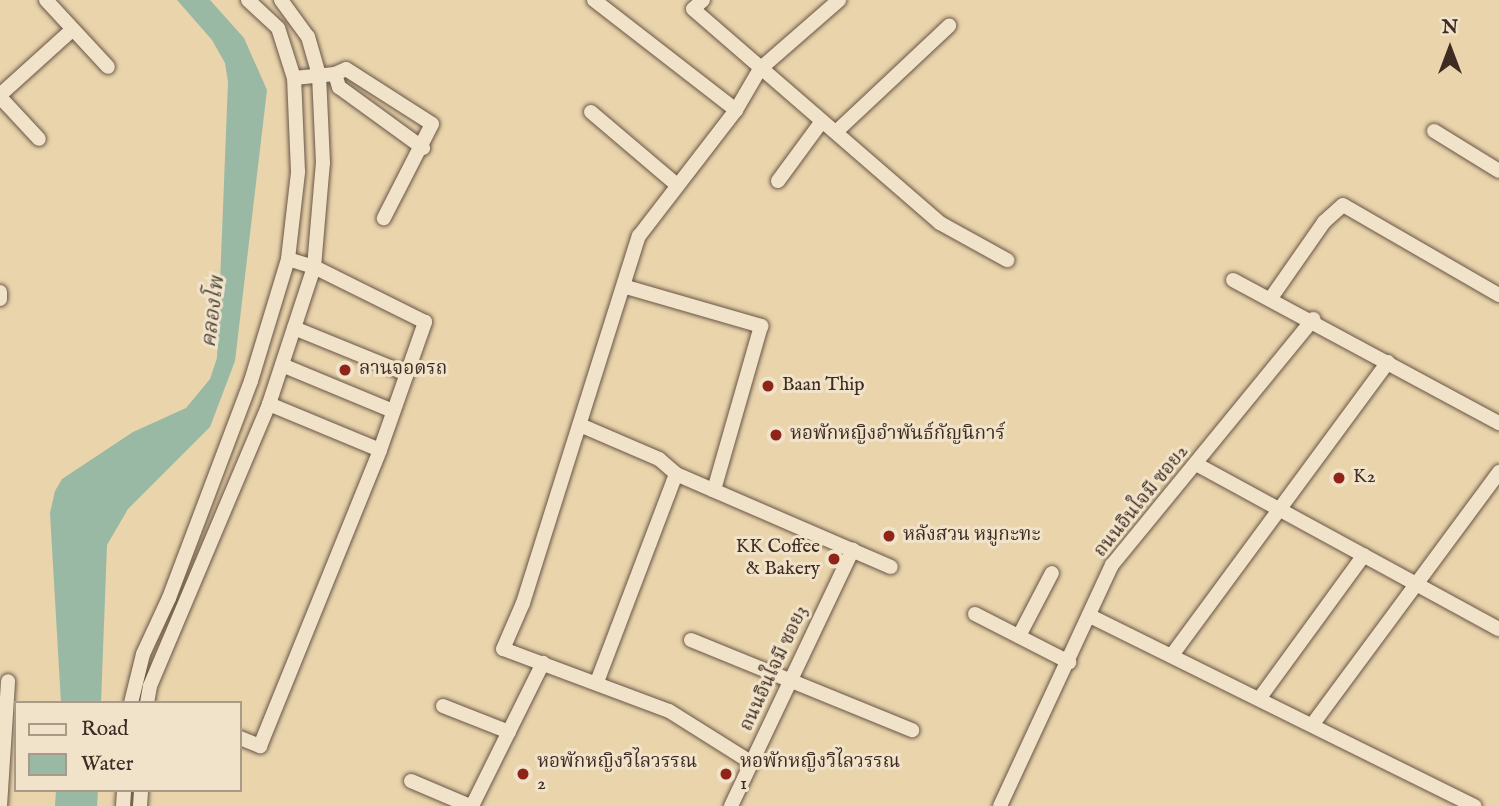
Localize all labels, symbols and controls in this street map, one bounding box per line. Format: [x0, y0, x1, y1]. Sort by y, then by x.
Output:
north arrow [1415, 14, 1485, 84]
text: N [1442, 16, 1458, 40]
water label: คลองโพ [197, 275, 231, 349]
place label: ลานจอดรถ [359, 359, 447, 381]
marker: ลานจอดรถ [337, 362, 353, 378]
place label: Baan Thip [782, 375, 865, 397]
marker: Baan Thip [760, 378, 776, 394]
place label: หอพักหญิงอำพันธ์กัญนิการ์ [790, 424, 1005, 446]
marker: หอพักหญิงอำพันธ์กัญนิการ์ [768, 427, 784, 443]
street label: ถนนอินใจมี ซอย2 [1090, 441, 1194, 563]
place label: K2 [1353, 467, 1376, 489]
marker: K2 [1331, 470, 1347, 486]
place label: หลังสวน หมูกะทะ [903, 525, 1041, 547]
marker: หลังสวน หมูกะทะ [881, 528, 897, 544]
place label: KK Coffee & Bakery [736, 537, 820, 581]
marker: KK Coffee & Bakery [826, 551, 842, 567]
street label: ถนนอินใจมี ซอย3 [736, 603, 814, 735]
legend [14, 701, 242, 792]
text: Road [81, 716, 128, 743]
text: Water [81, 751, 133, 778]
place label: หอพักหญิงวิไลวรรณ 2 [537, 752, 697, 796]
place label: หอพักหญิงวิไลวรรณ 1 [740, 752, 900, 796]
marker: หอพักหญิงวิไลวรรณ 2 [515, 766, 531, 782]
marker: หอพักหญิงวิไลวรรณ 1 [718, 766, 734, 782]

